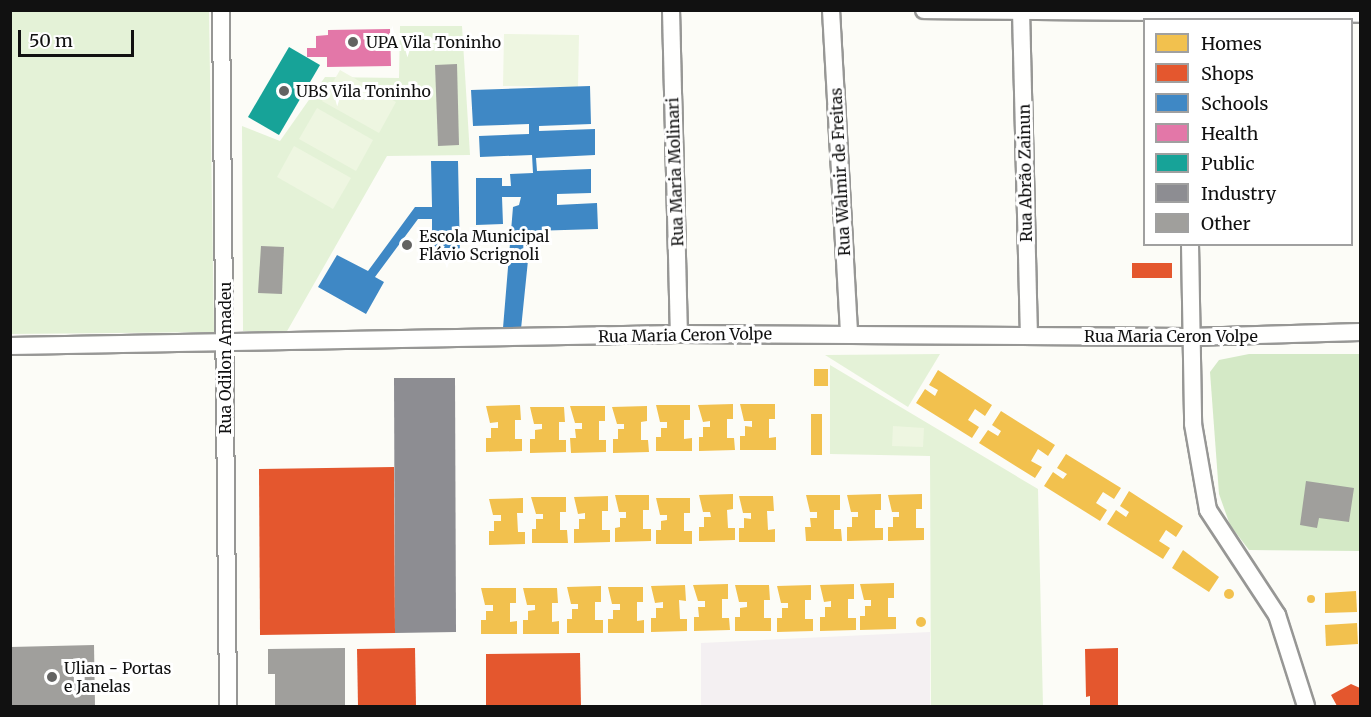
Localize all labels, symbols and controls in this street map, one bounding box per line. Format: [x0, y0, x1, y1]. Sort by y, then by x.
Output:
scale bar [21, 18, 136, 56]
legend [1143, 18, 1353, 246]
text: 50 m [29, 29, 73, 52]
place label: UPA Vila Toninho [366, 32, 501, 52]
text: Homes [1201, 32, 1262, 55]
marker: UPA Vila Toninho [344, 33, 362, 51]
text: Shops [1201, 62, 1254, 85]
place label: UBS Vila Toninho [296, 81, 431, 101]
marker: UBS Vila Toninho [277, 84, 291, 98]
street label: Rua Walmir de Freitas [826, 87, 854, 257]
text: Schools [1201, 92, 1268, 115]
street label: Rua Maria Molinari [663, 97, 687, 247]
street label: Rua Abrão Zainun [1014, 104, 1036, 242]
text: Health [1201, 122, 1258, 145]
text: Public [1201, 152, 1255, 175]
text: Industry [1201, 182, 1276, 205]
text: Other [1201, 212, 1251, 235]
place label: Escola Municipal Flávio Scrignoli [419, 226, 550, 264]
marker: Escola Municipal Flávio Scrignoli [400, 238, 414, 252]
street label: Rua Odilon Amadeu [215, 282, 235, 434]
street label: Rua Maria Ceron Volpe [598, 324, 772, 346]
street label: Rua Maria Ceron Volpe [1084, 326, 1258, 346]
place label: Ulian - Portas e Janelas [64, 658, 171, 696]
marker: Ulian - Portas e Janelas [45, 670, 59, 684]

